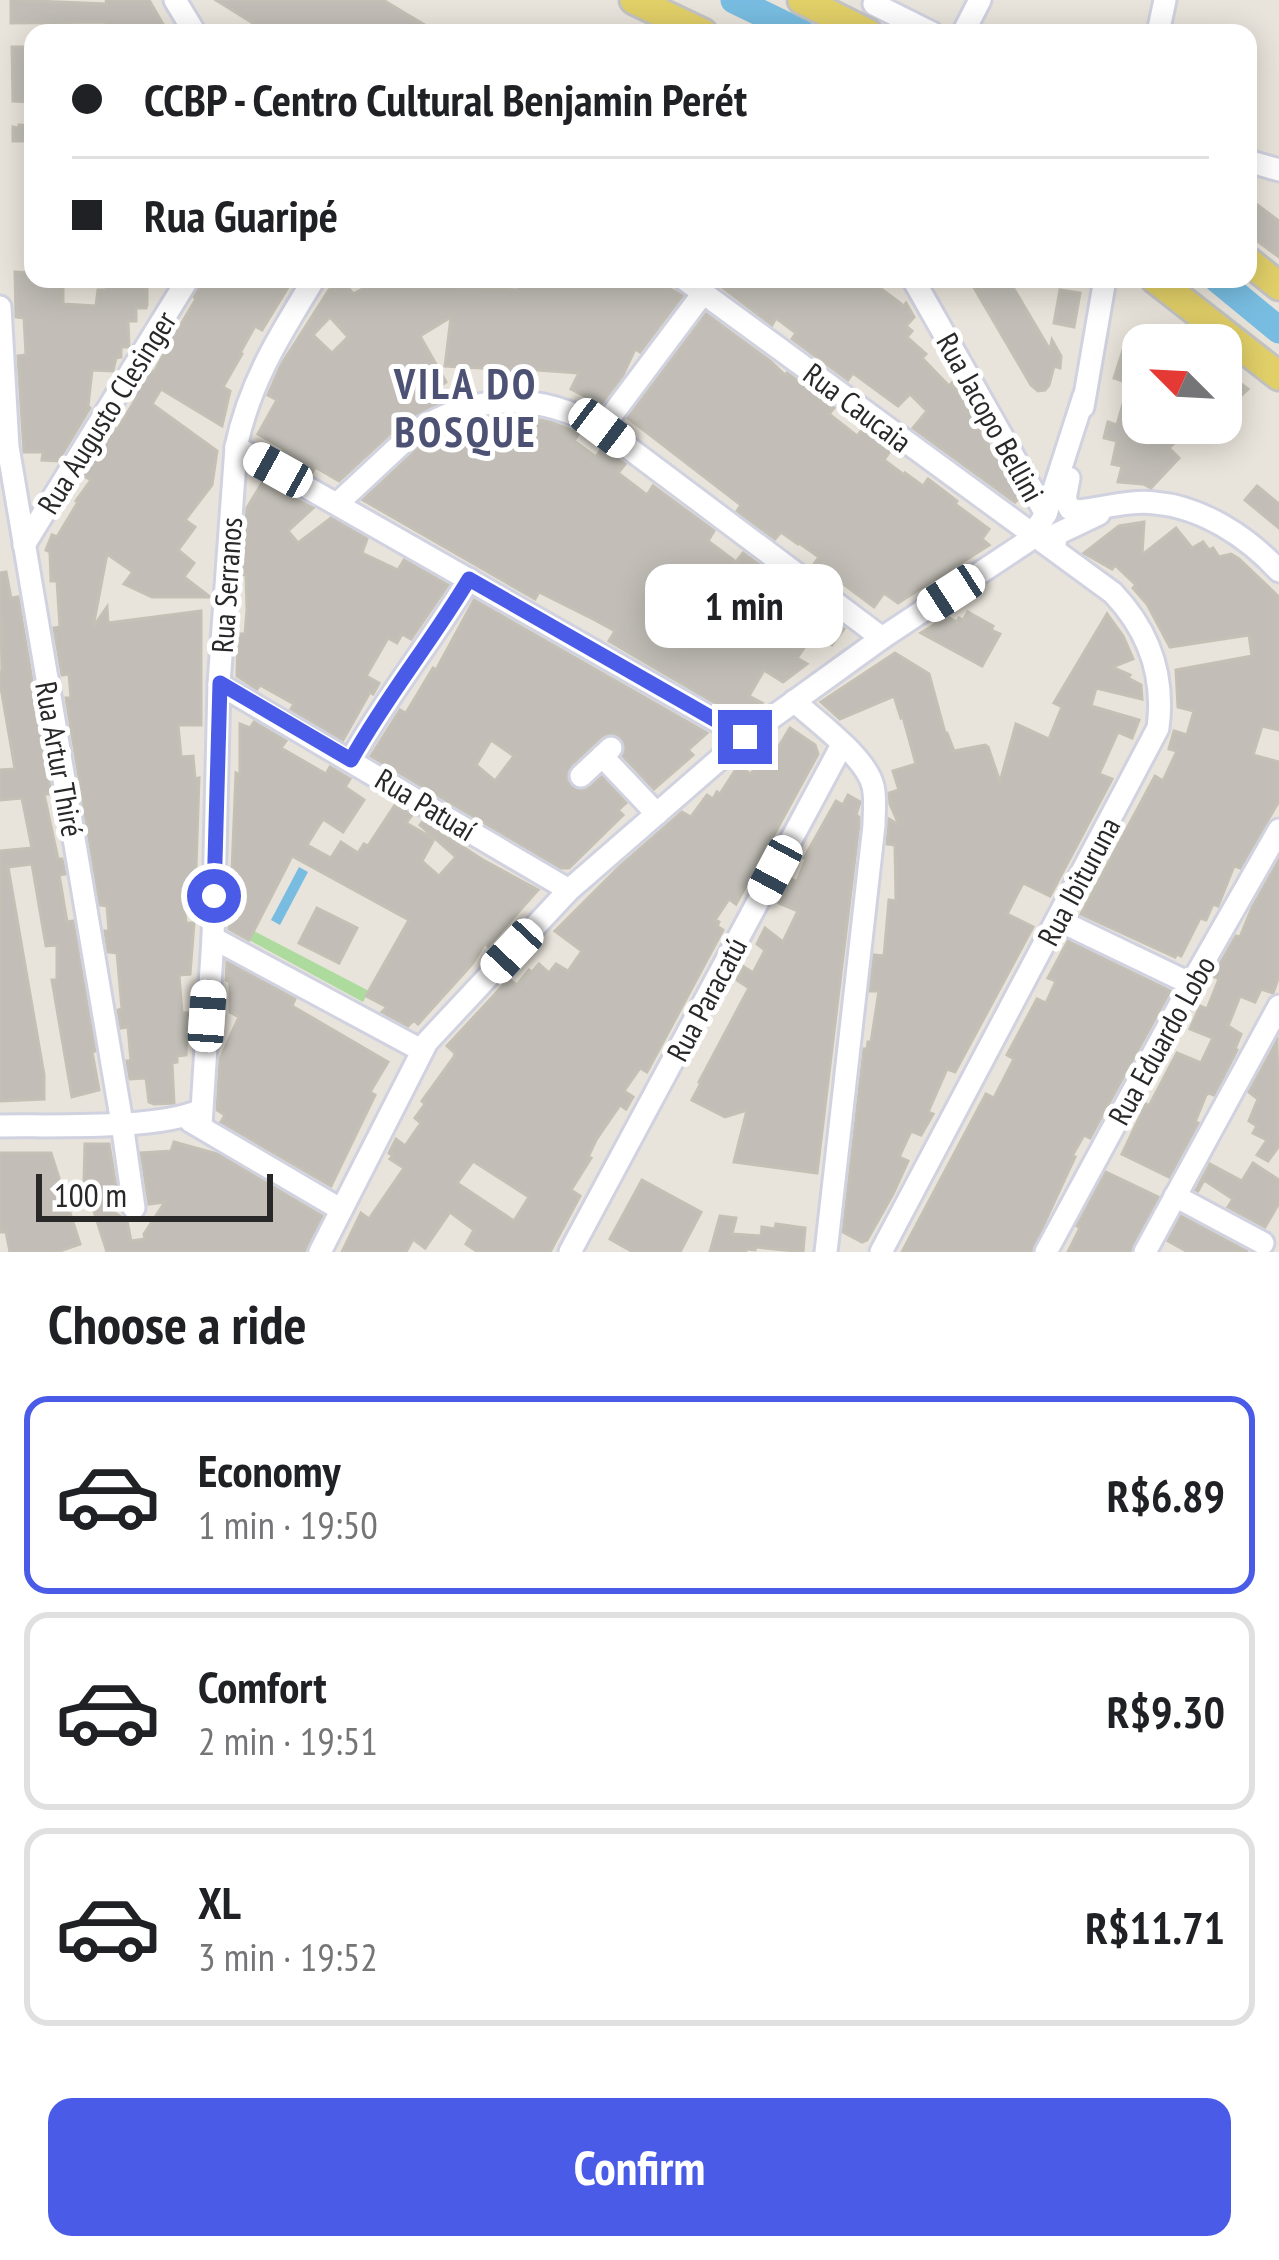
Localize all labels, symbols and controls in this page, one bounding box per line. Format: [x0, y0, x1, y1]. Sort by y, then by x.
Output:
text: CCBP - Centro Cultural Benjamin Perét [144, 70, 747, 128]
text: Rua Guaripé [144, 186, 338, 244]
street label: Rua Augusto Clesinger [28, 303, 184, 521]
north arrow [1122, 324, 1242, 444]
map controls [1122, 324, 1242, 444]
street label: Rua Jacopo Bellini [929, 326, 1053, 508]
street label: Rua Caucaia [796, 354, 920, 460]
district label: VILA DO BOSQUE [393, 356, 538, 459]
car [562, 392, 642, 464]
car [238, 437, 318, 503]
street label: Rua Serranos [202, 516, 250, 654]
car [911, 558, 991, 628]
callout: 1 min [646, 563, 844, 647]
text: 1 min [705, 580, 783, 631]
street label: Rua Artur Thiré [27, 678, 93, 840]
route end [718, 710, 772, 764]
street label: Rua Patuaí [369, 759, 484, 849]
street label: Rua Ibituruna [1028, 810, 1128, 952]
car [742, 830, 808, 910]
route start [187, 869, 241, 923]
car [474, 912, 550, 990]
street label: Rua Paracatú [657, 930, 755, 1068]
street label: Rua Eduardo Lobo [1099, 949, 1223, 1131]
car [187, 979, 227, 1053]
scale bar [36, 1168, 273, 1221]
text: 100 m [54, 1173, 127, 1216]
text: Choose a ride [48, 1289, 307, 1359]
icon: car [54, 1441, 162, 1549]
text: Economy [198, 1441, 341, 1499]
text: R$6.89 [1107, 1466, 1225, 1524]
text: 1 min · 19:50 [198, 1499, 378, 1550]
icon: car [54, 1657, 162, 1765]
text: Comfort [198, 1657, 327, 1715]
text: R$9.30 [1107, 1682, 1225, 1740]
text: 2 min · 19:51 [198, 1715, 378, 1766]
icon: car [54, 1873, 162, 1981]
text: XL [198, 1873, 241, 1931]
text: R$11.71 [1085, 1898, 1225, 1956]
text: 3 min · 19:52 [198, 1931, 378, 1982]
button: Confirm [48, 2098, 1231, 2236]

